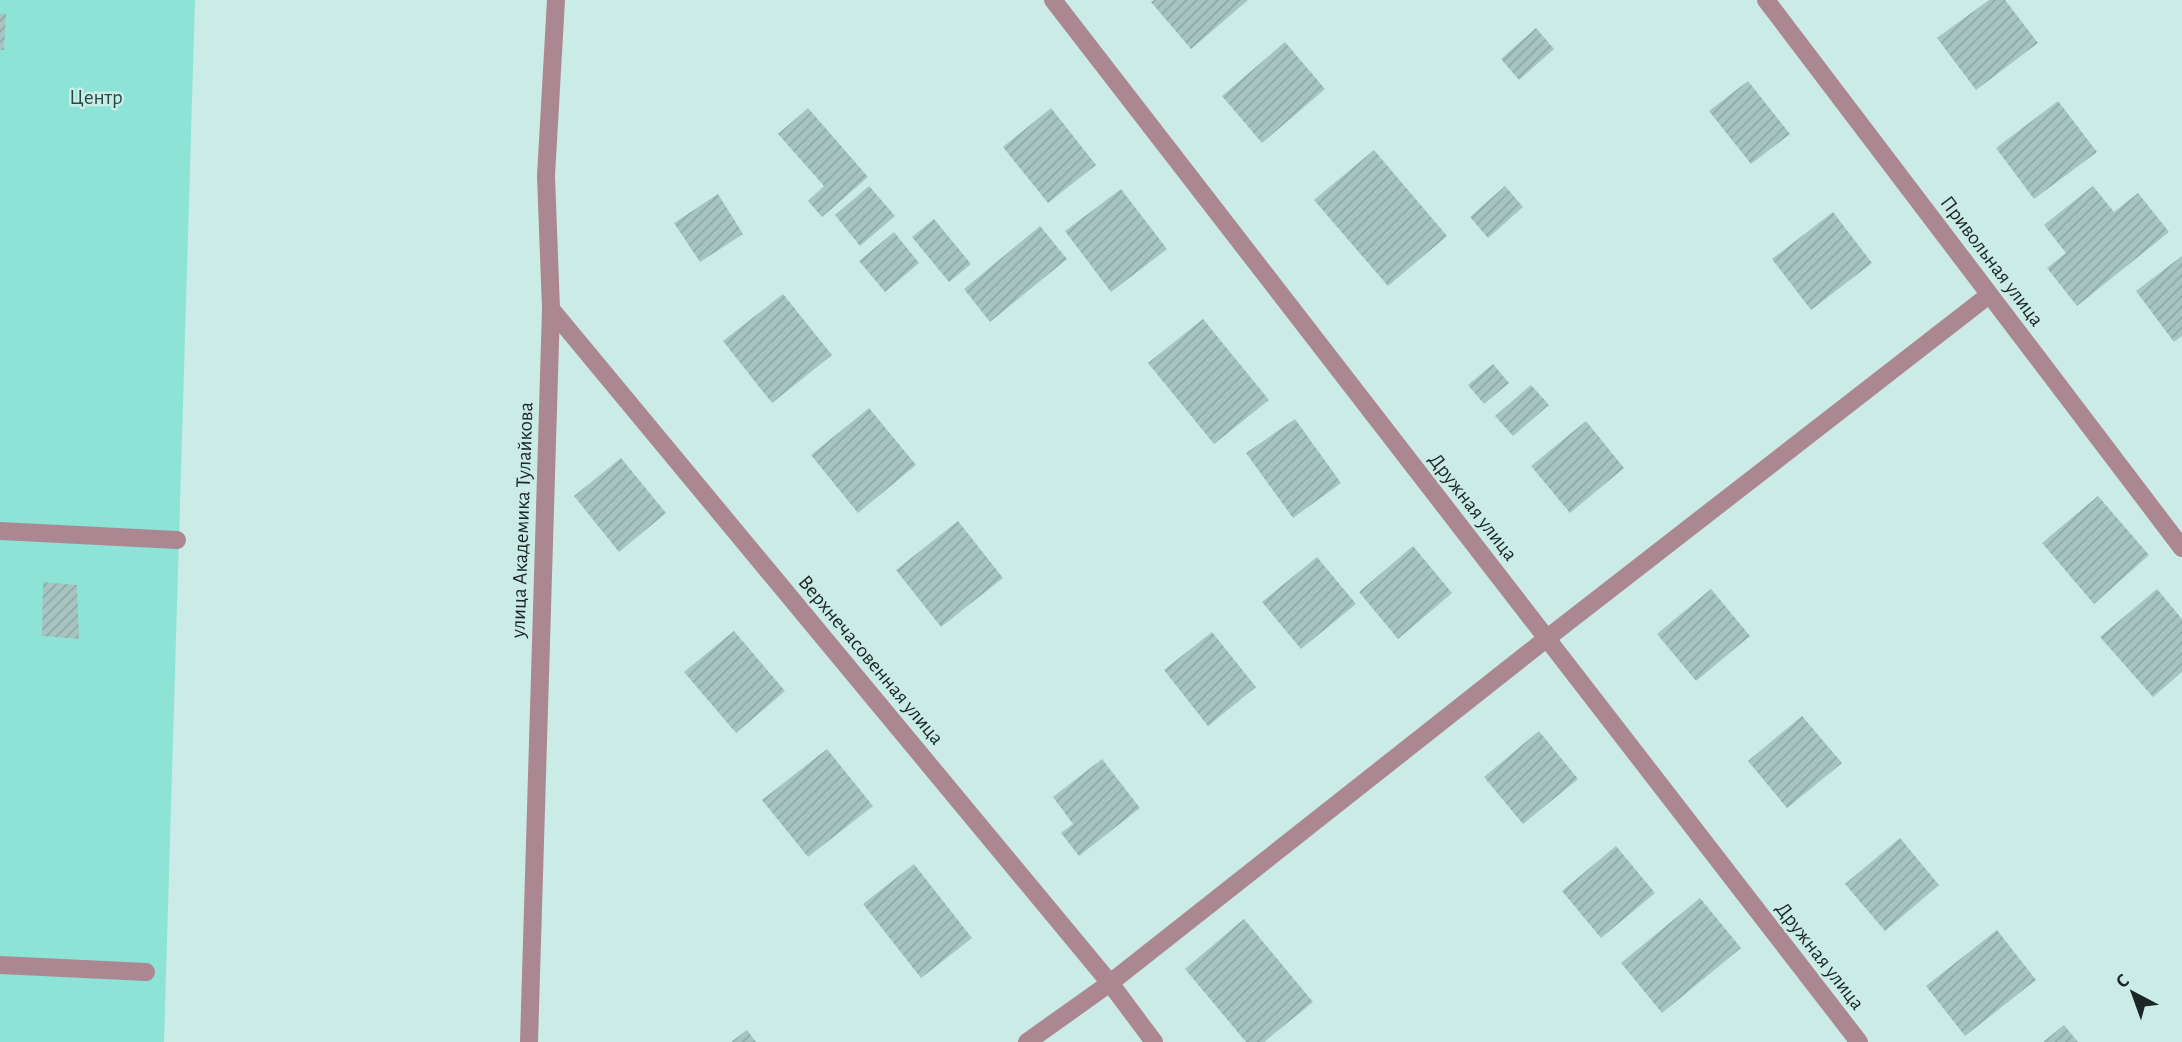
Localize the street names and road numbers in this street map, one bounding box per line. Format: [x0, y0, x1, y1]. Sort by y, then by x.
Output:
street label: Привольная улица [1936, 192, 2048, 330]
street label: улица Академика Тулайкова [507, 401, 537, 639]
street label: Дружная улица [1425, 449, 1522, 565]
street label: Верхнечасовенная улица [794, 571, 948, 749]
street label: Дружная улица [1772, 898, 1869, 1014]

